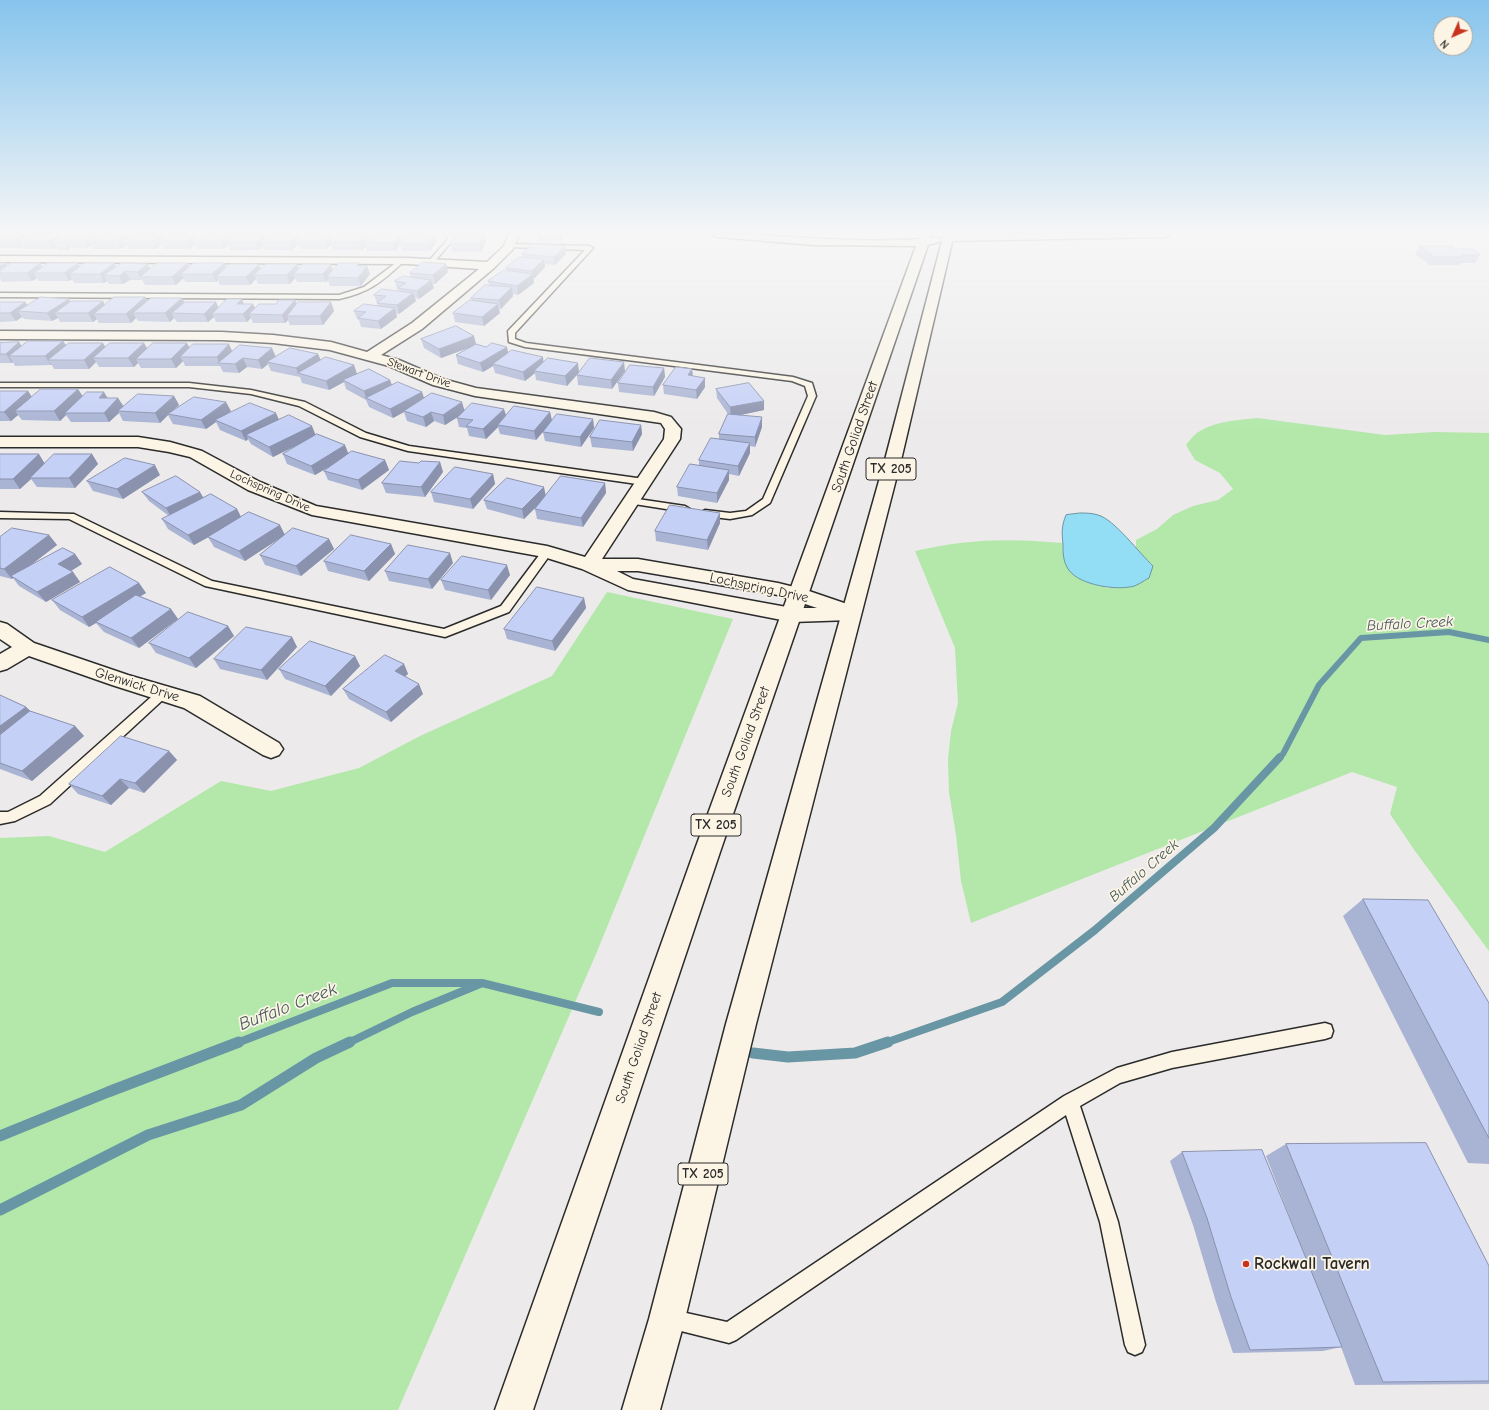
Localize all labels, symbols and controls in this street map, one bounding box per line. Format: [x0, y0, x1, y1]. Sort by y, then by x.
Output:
north arrow [1433, 16, 1473, 56]
text: N [1438, 37, 1452, 51]
street label: Stewart Drive [385, 355, 453, 391]
street label: South Goliad Street [828, 379, 882, 495]
road number: TX 205 [866, 458, 916, 480]
street label: Lochspring Drive [228, 467, 312, 515]
street label: Lochspring Drive [708, 569, 810, 607]
water label: Buffalo Creek [1366, 613, 1454, 635]
street label: Glenwick Drive [93, 664, 181, 706]
street label: South Goliad Street [718, 684, 774, 800]
road number: TX 205 [691, 814, 741, 836]
water label: Buffalo Creek [1105, 836, 1183, 906]
water label: Buffalo Creek [236, 978, 340, 1036]
street label: South Goliad Street [612, 990, 666, 1106]
road number: TX 205 [678, 1163, 728, 1185]
place label: Rockwall Tavern [1254, 1254, 1370, 1274]
marker: Rockwall Tavern [1241, 1259, 1251, 1269]

